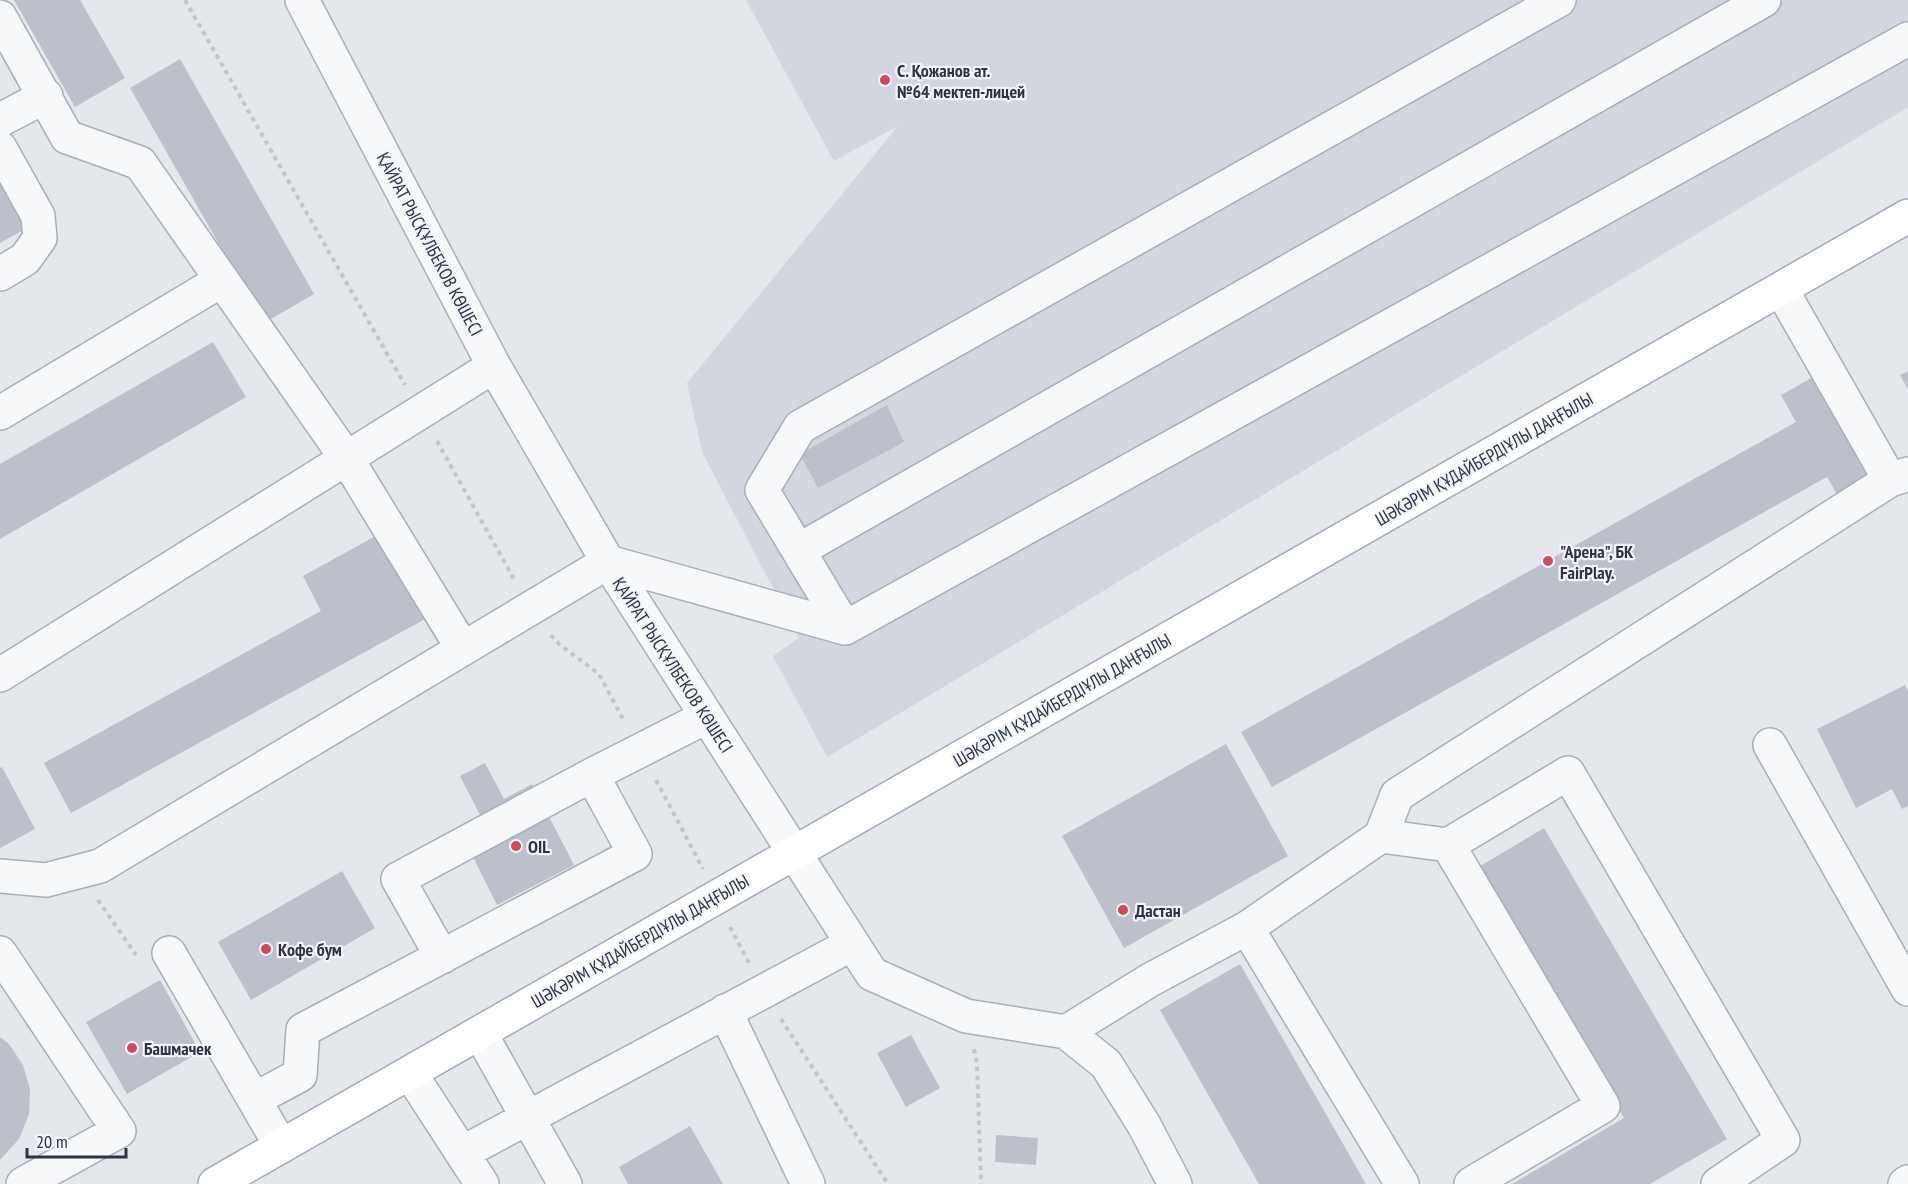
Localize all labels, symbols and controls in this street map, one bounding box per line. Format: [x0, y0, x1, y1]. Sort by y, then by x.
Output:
place label: С. Қожанов ат. №64 мектеп-лицей [897, 59, 1025, 103]
marker: С. Қожанов ат. №64 мектеп-лицей [878, 73, 892, 87]
street label: ҚАЙРАТ РЫСҚҰЛБЕКОВ КӨШЕСІ [372, 148, 488, 340]
street label: ШӘКӘРІМ ҚҰДАЙБЕРДІҰЛЫ ДАҢҒЫЛЫ [1371, 387, 1597, 531]
place label: "Арена", БК FairPlay. [1560, 540, 1634, 584]
marker: "Арена", БК FairPlay. [1541, 554, 1555, 568]
street label: ҚАЙРАТ РЫСҚҰЛБЕКОВ КӨШЕСІ [608, 573, 738, 757]
street label: ШӘКӘРІМ ҚҰДАЙБЕРДІҰЛЫ ДАҢҒЫЛЫ [949, 628, 1175, 772]
place label: OIL [528, 835, 550, 858]
marker: OIL [509, 839, 523, 853]
street label: ШӘКӘРІМ ҚҰДАЙБЕРДІҰЛЫ ДАҢҒЫЛЫ [527, 869, 753, 1013]
place label: Дастан [1135, 899, 1181, 922]
marker: Дастан [1116, 903, 1130, 917]
place label: Кофе бум [278, 938, 342, 961]
marker: Кофе бум [259, 942, 273, 956]
place label: Башмачек [144, 1037, 212, 1060]
marker: Башмачек [125, 1041, 139, 1055]
scale bar [27, 1121, 126, 1159]
text: 20 m [36, 1130, 68, 1153]

